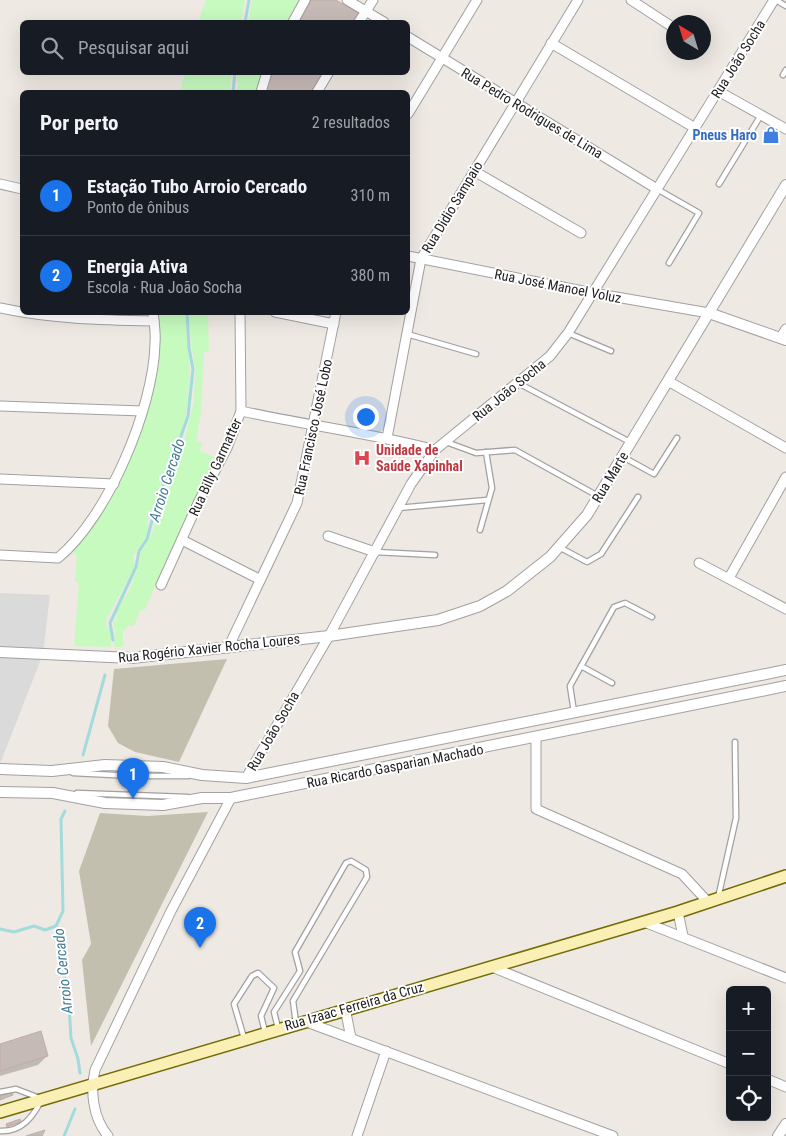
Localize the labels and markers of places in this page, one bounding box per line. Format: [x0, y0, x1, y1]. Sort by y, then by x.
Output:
shop icon: Pneus Haro [761, 125, 781, 145]
place label: Pneus Haro [692, 127, 757, 143]
place label: Unidade de Saúde Xapinhal [376, 442, 463, 474]
hospital icon: Unidade de Saúde Xapinhal [352, 448, 372, 468]
pin: 1 [117, 758, 149, 799]
pin: 2 [184, 907, 216, 948]

